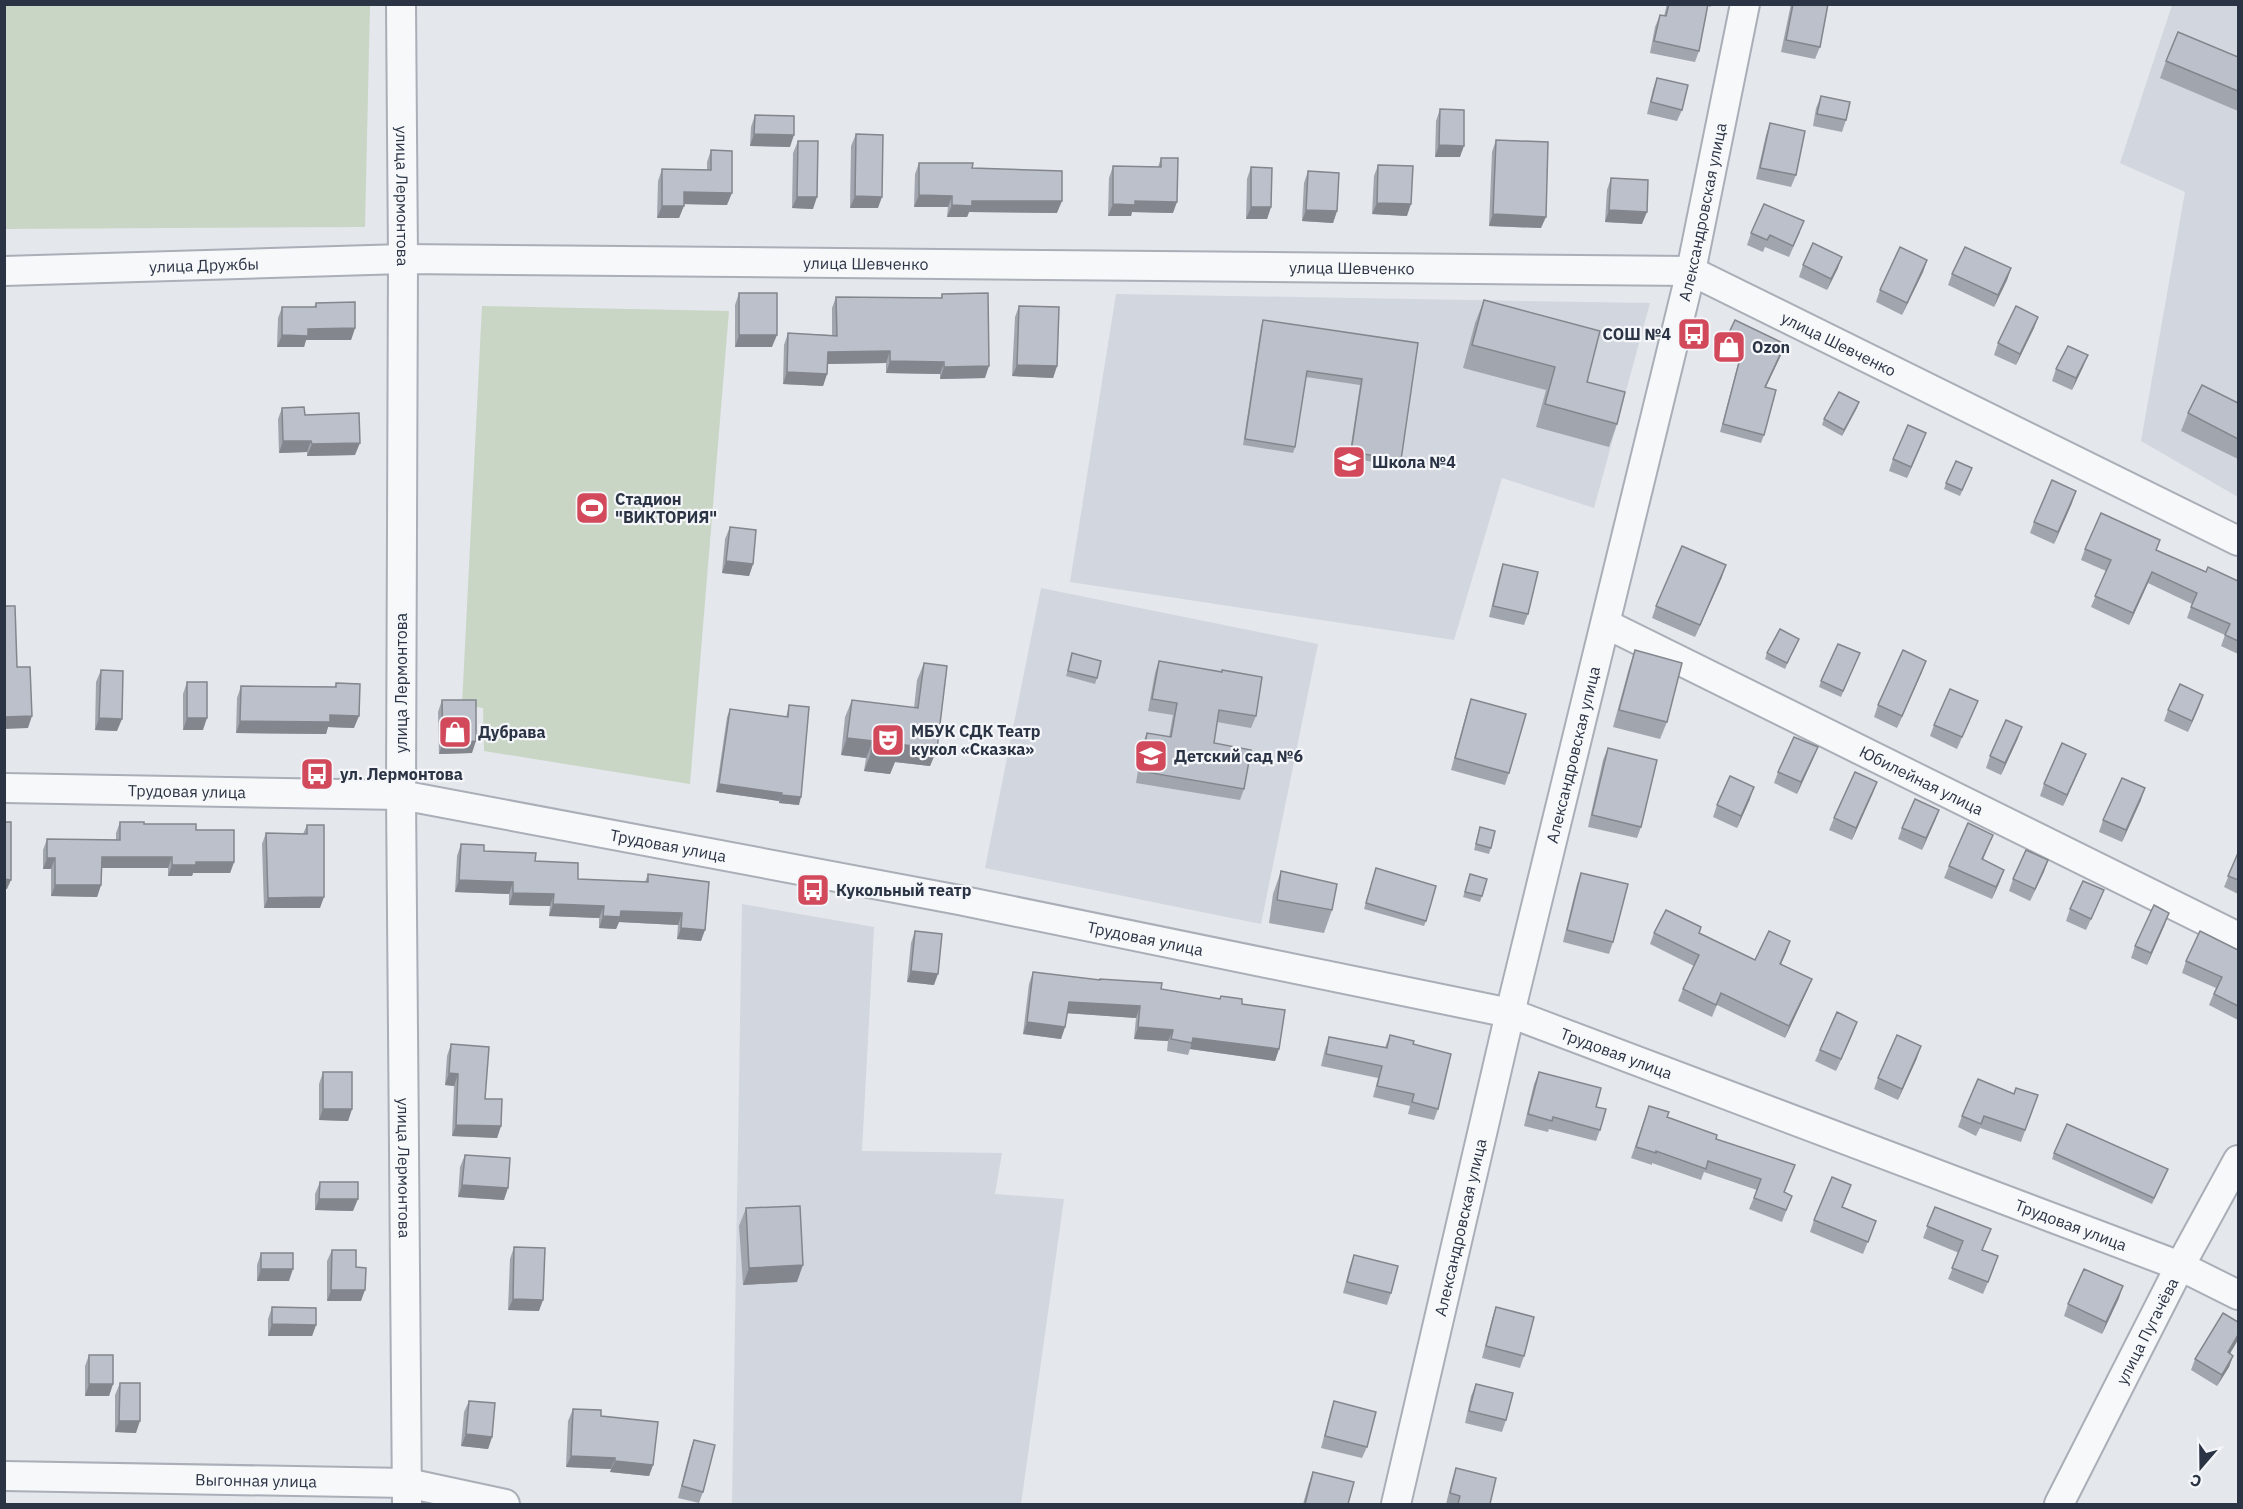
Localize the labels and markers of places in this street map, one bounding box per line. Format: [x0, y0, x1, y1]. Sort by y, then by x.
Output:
bus stop icon: СОШ №4 [1676, 316, 1712, 352]
place label: СОШ №4 [1603, 324, 1671, 344]
shop icon: Ozon [1711, 329, 1747, 365]
place label: Ozon [1752, 337, 1790, 357]
school or university icon: Школа №4 [1331, 444, 1367, 480]
place label: Школа №4 [1372, 452, 1456, 472]
place label: Стадион "ВИКТОРИЯ" [615, 489, 717, 527]
sports icon: Стадион "ВИКТОРИЯ" [574, 490, 610, 526]
shop icon: Дубрава [437, 714, 473, 750]
place label: МБУК СДК Театр кукол «Сказка» [911, 721, 1041, 759]
place label: Дубрава [478, 722, 546, 742]
theatre icon: МБУК СДК Театр кукол «Сказка» [870, 722, 906, 758]
school or university icon: Детский сад №6 [1133, 738, 1169, 774]
place label: Детский сад №6 [1174, 746, 1303, 766]
bus stop icon: ул. Лермонтова [299, 756, 335, 792]
place label: ул. Лермонтова [340, 764, 463, 784]
bus stop icon: Кукольный театр [795, 872, 831, 908]
place label: Кукольный театр [836, 880, 972, 900]

